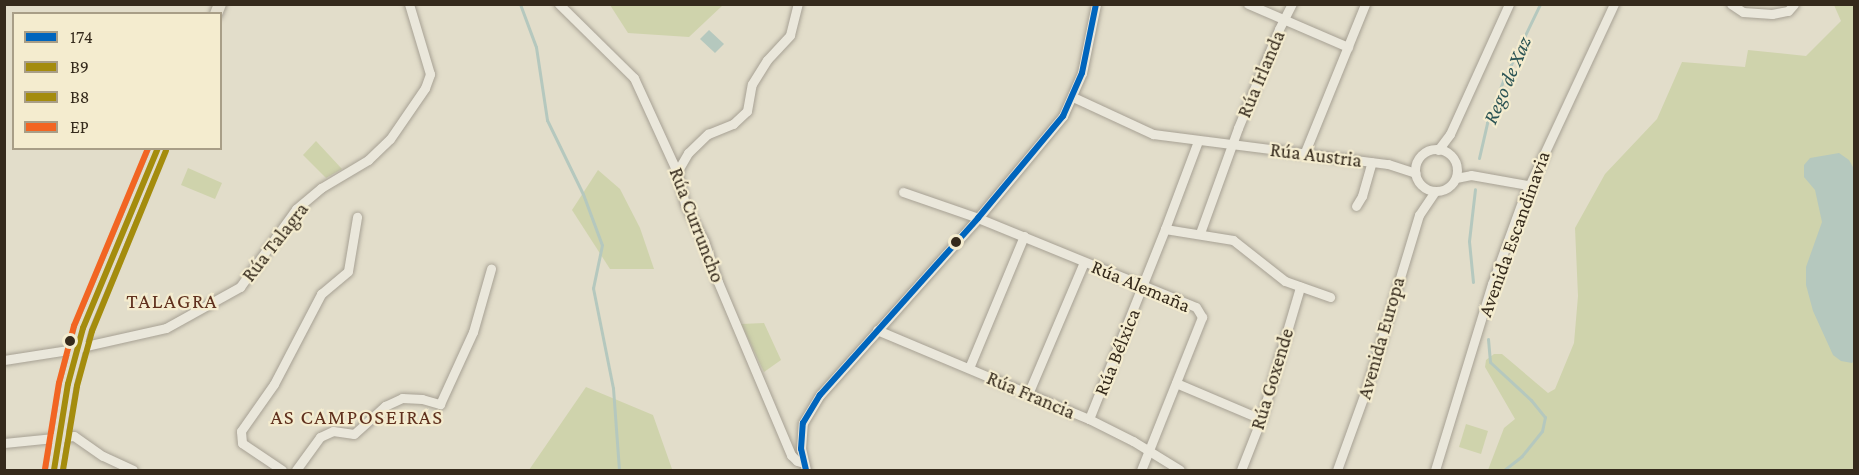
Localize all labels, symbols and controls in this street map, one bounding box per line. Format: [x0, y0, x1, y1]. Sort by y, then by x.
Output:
legend [12, 12, 222, 150]
text: 174 [70, 27, 93, 47]
street label: Rúa Irlanda [1232, 27, 1290, 121]
water label: Rego de Xaz [1477, 32, 1537, 128]
text: B9 [70, 57, 89, 77]
text: B8 [70, 87, 90, 107]
text: EP [70, 117, 89, 137]
street label: Rúa Austria [1269, 137, 1363, 173]
street label: Avenida Escandinavia [1473, 148, 1555, 320]
street label: Rúa Curruncho [664, 164, 730, 286]
street label: Rúa Talagra [237, 198, 313, 286]
unlabelled marker [950, 236, 962, 248]
street label: Rúa Alemaña [1088, 254, 1194, 318]
street label: Avenida Europa [1352, 274, 1410, 402]
district label: TALAGRA [126, 288, 218, 314]
street label: Rúa Bélxica [1089, 305, 1145, 399]
street label: Rúa Goxende [1245, 325, 1299, 433]
unlabelled marker [64, 335, 76, 347]
street label: Rúa Francia [983, 366, 1079, 424]
district label: AS CAMPOSEIRAS [270, 404, 444, 430]

